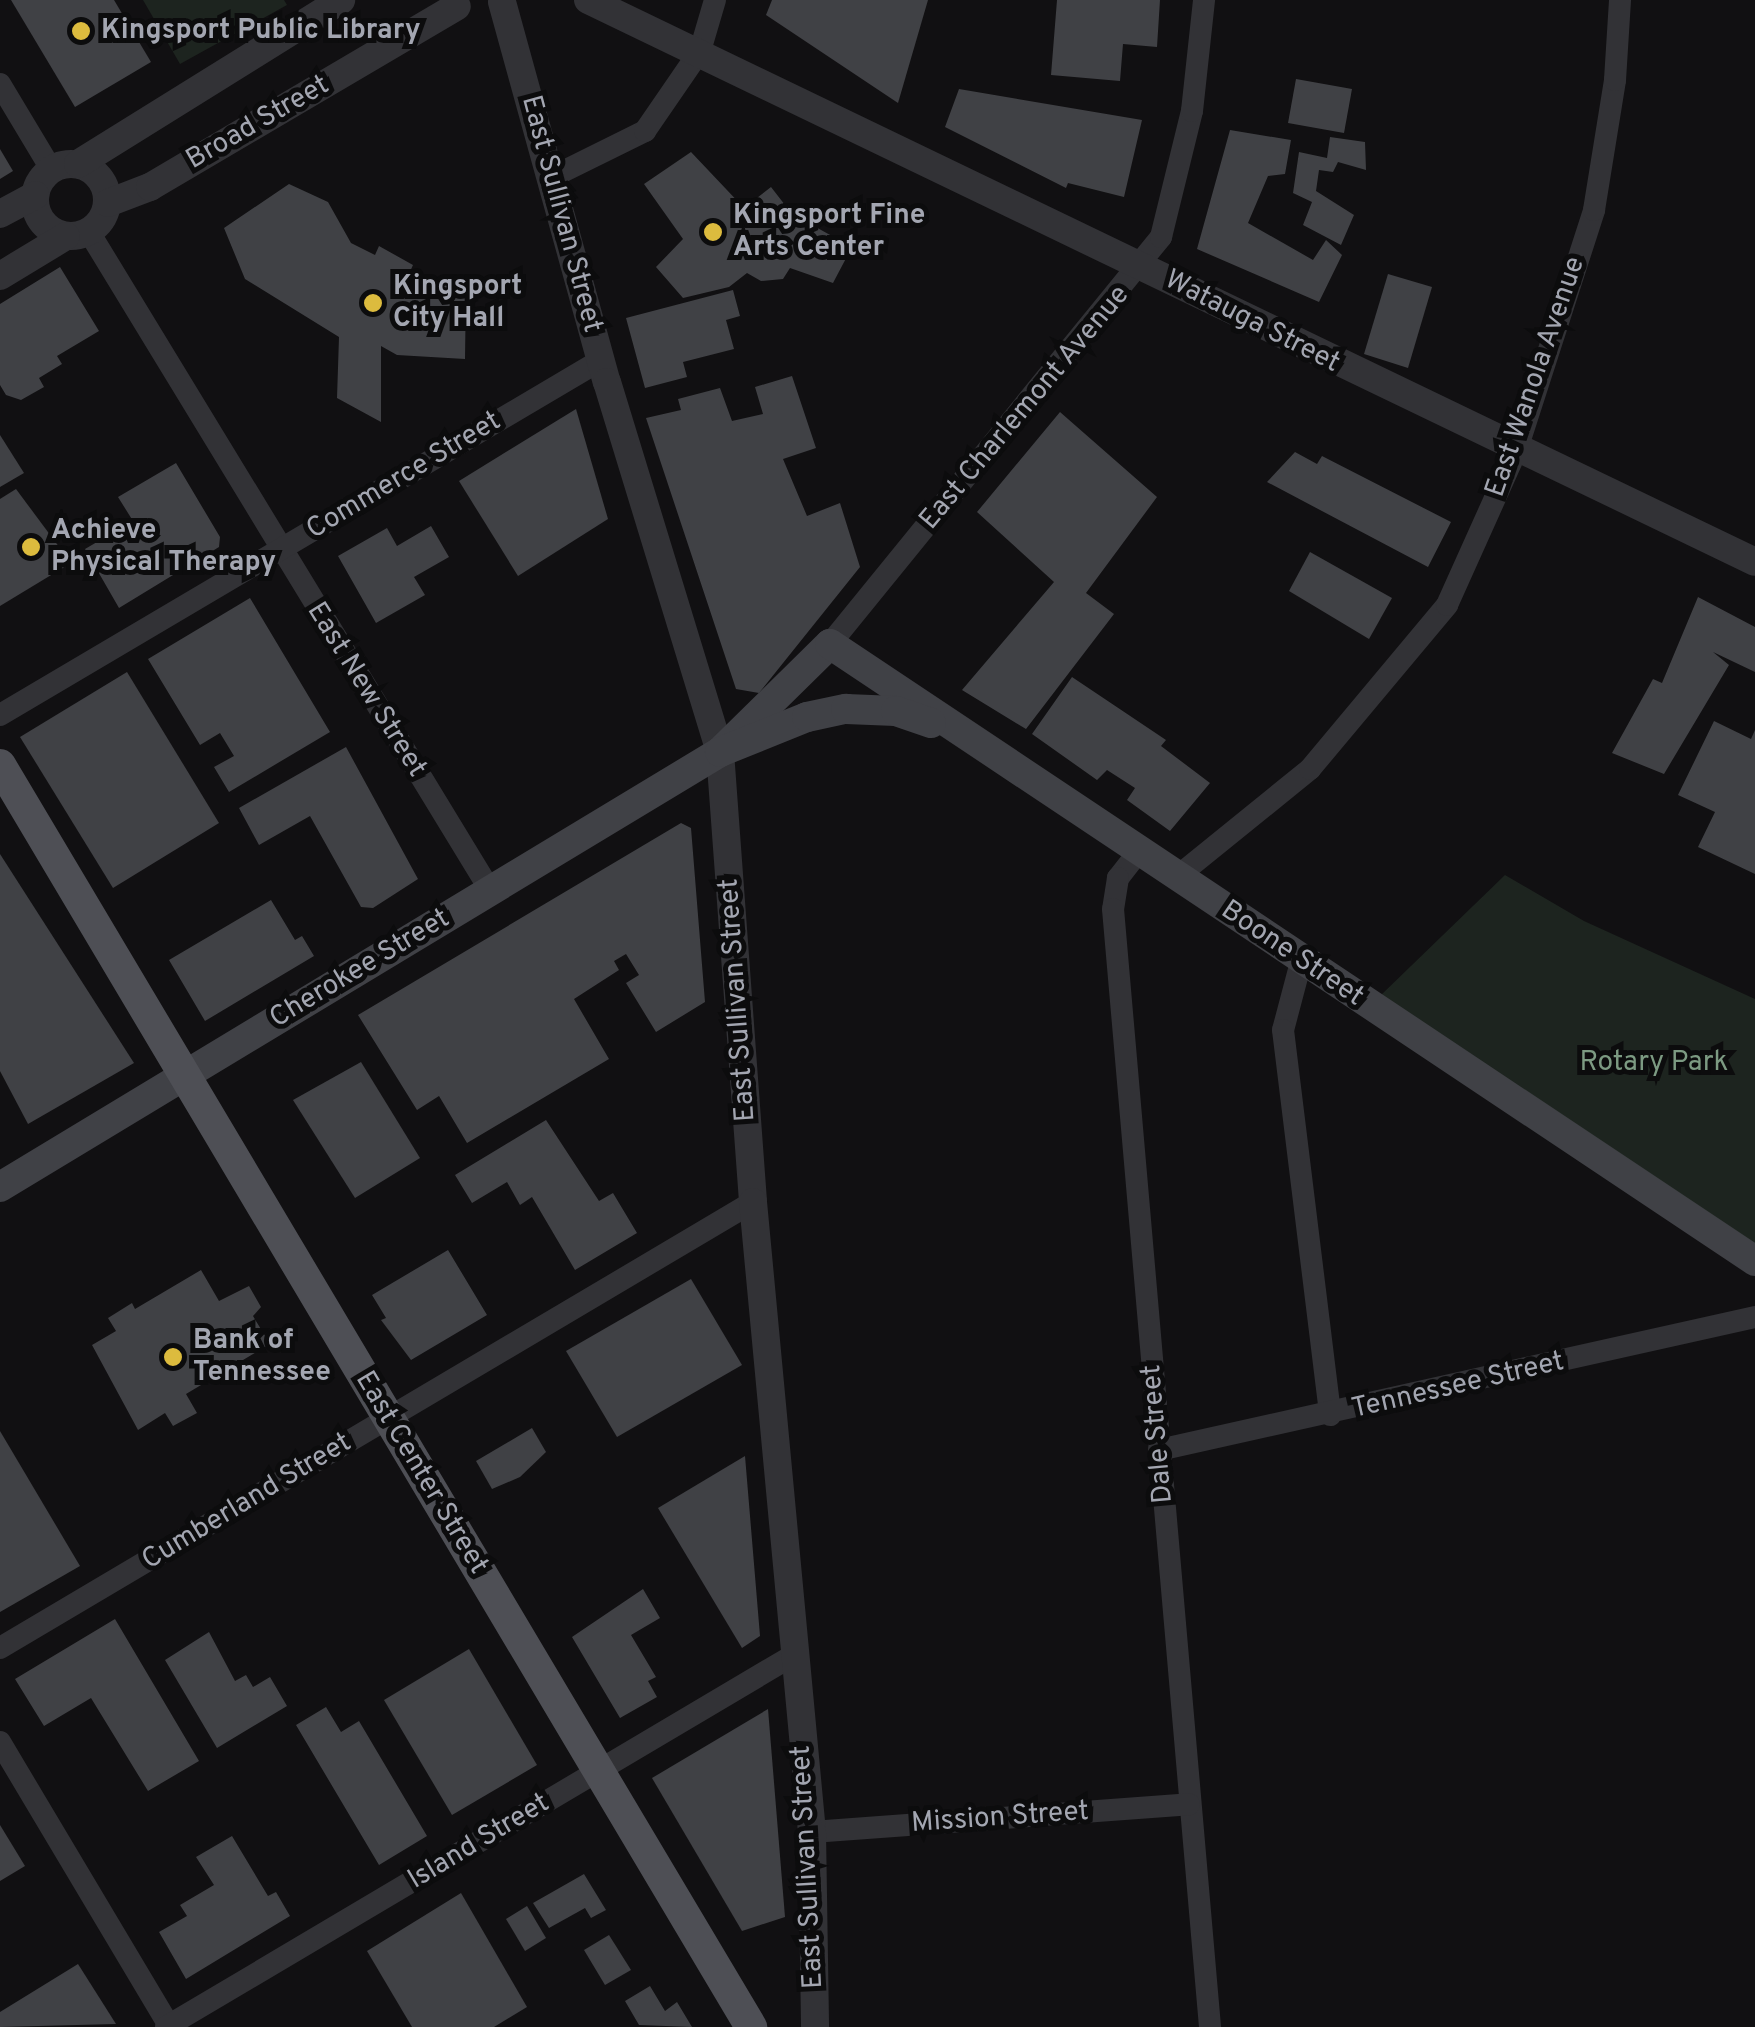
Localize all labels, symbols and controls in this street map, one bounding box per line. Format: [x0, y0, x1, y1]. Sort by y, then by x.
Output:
place label: Kingsport Public Library [101, 14, 421, 48]
marker: Kingsport Public Library [70, 20, 92, 42]
street label: Broad Street [181, 69, 335, 177]
street label: East Sullivan Street [513, 92, 609, 336]
place label: Kingsport Fine Arts Center [733, 199, 925, 265]
marker: Kingsport Fine Arts Center [702, 221, 724, 243]
street label: East Wanola Avenue [1479, 252, 1593, 502]
street label: Watauga Street [1159, 263, 1345, 381]
place label: Kingsport City Hall [393, 270, 522, 336]
street label: East Charlemont Avenue [913, 279, 1137, 537]
marker: Kingsport City Hall [362, 292, 384, 314]
street label: Commerce Street [301, 405, 507, 547]
place label: Achieve Physical Therapy [51, 514, 276, 580]
marker: Achieve Physical Therapy [20, 536, 42, 558]
street label: East New Street [299, 596, 433, 784]
street label: East Sullivan Street [713, 877, 763, 1123]
street label: Boone Street [1214, 894, 1370, 1014]
street label: Cherokee Street [264, 902, 456, 1036]
park label: Rotary Park [1580, 1046, 1728, 1080]
place label: Bank of Tennessee [193, 1324, 331, 1390]
street label: Tennessee Street [1349, 1345, 1567, 1427]
marker: Bank of Tennessee [162, 1346, 184, 1368]
street label: Dale Street [1135, 1363, 1181, 1505]
street label: East Center Street [347, 1366, 495, 1580]
street label: Cumberland Street [136, 1426, 358, 1578]
street label: East Sullivan Street [785, 1744, 831, 1990]
street label: Island Street [402, 1787, 556, 1897]
street label: Mission Street [910, 1795, 1090, 1841]

